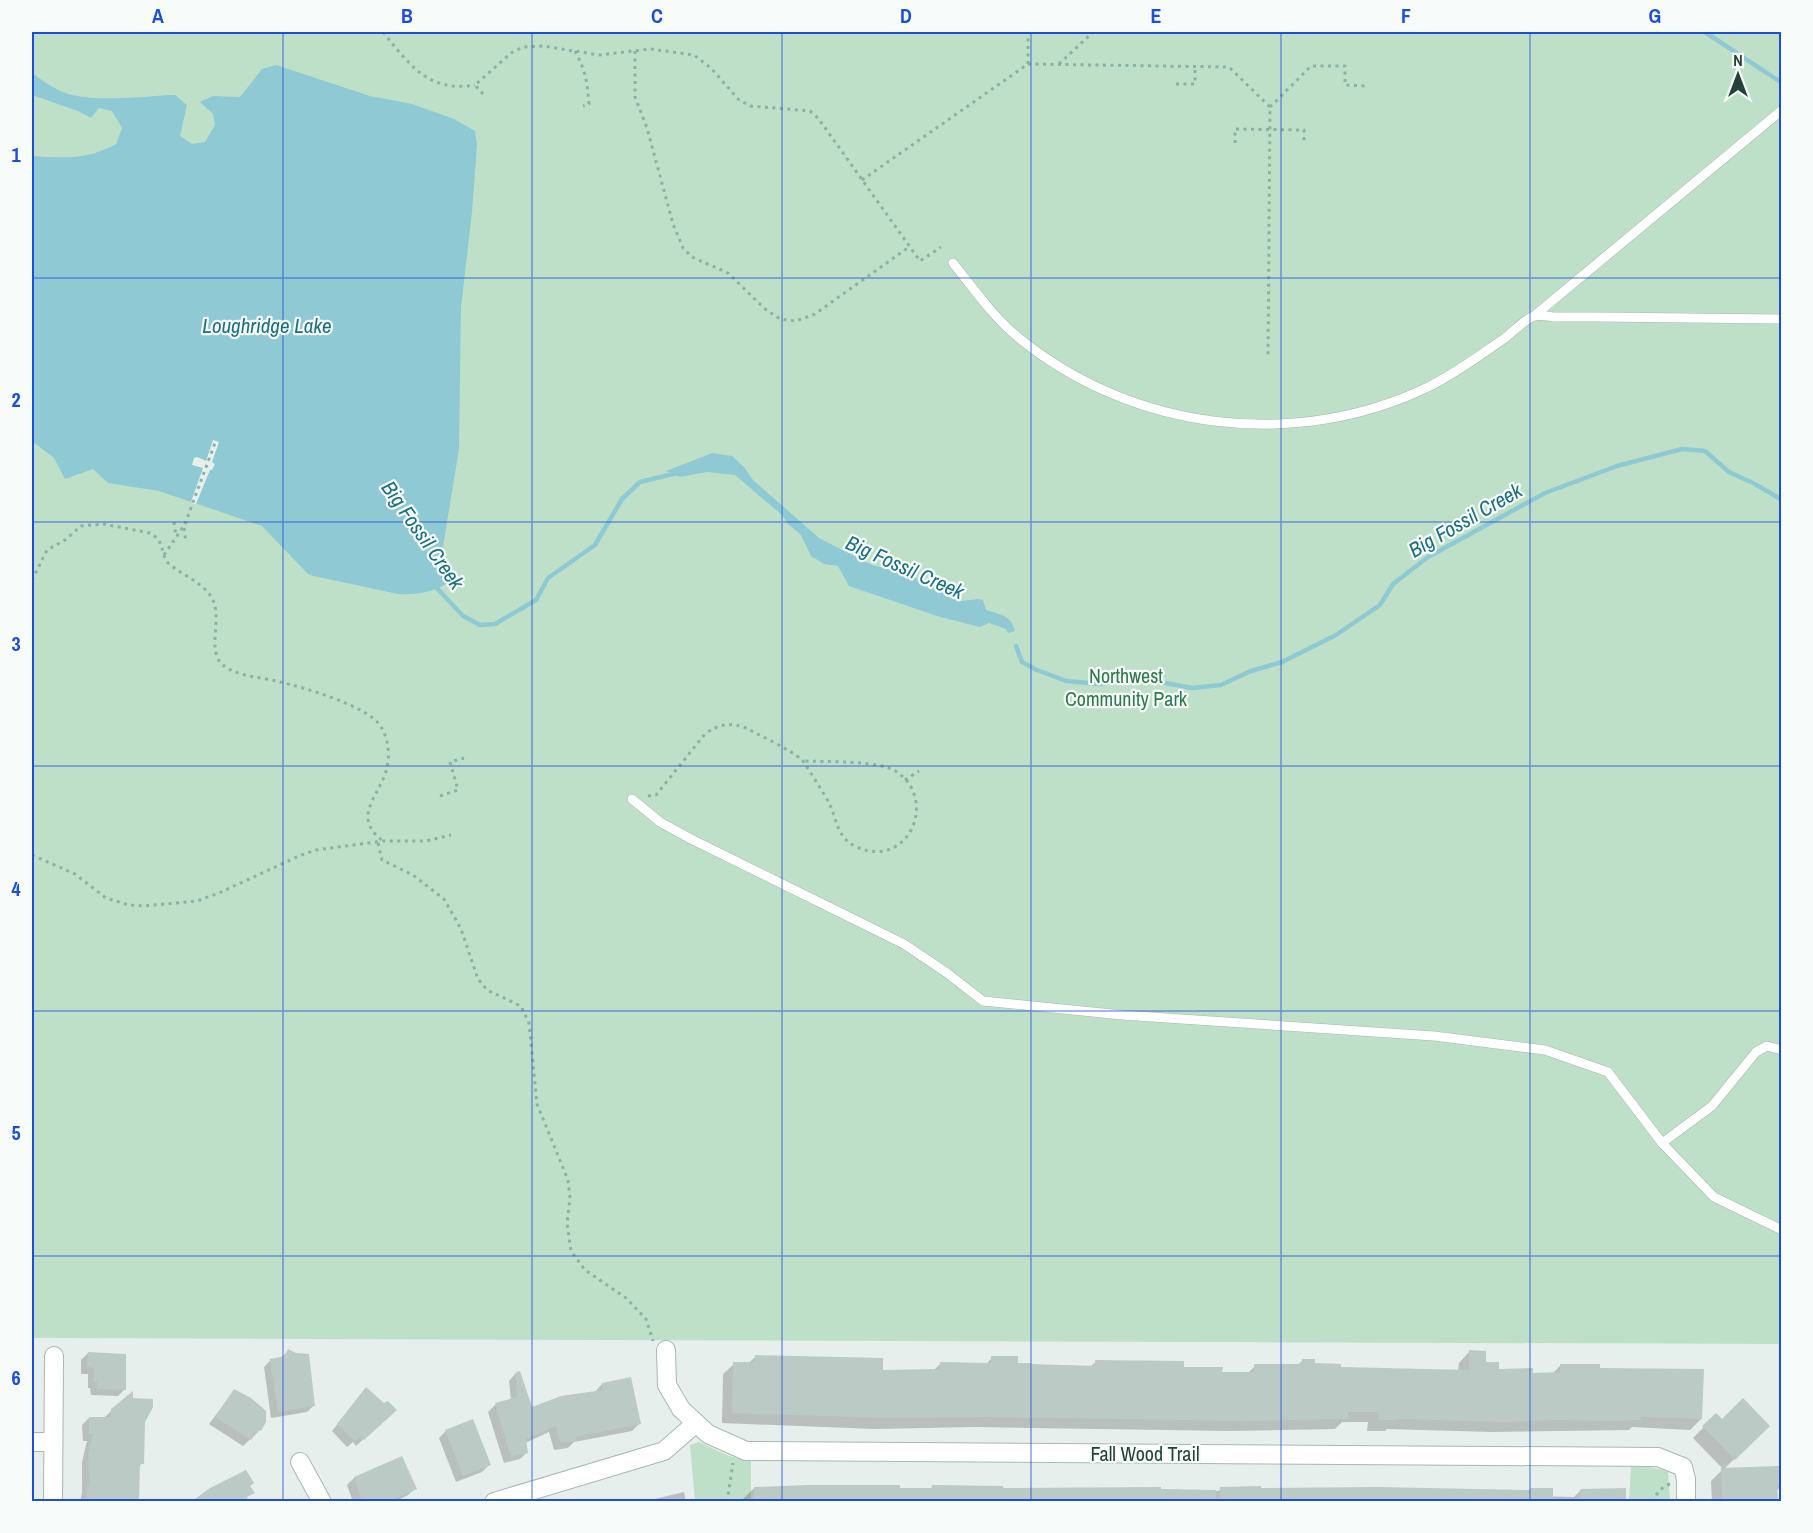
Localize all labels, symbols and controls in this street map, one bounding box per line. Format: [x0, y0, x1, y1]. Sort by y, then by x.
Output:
text: A [152, 2, 164, 29]
text: B [401, 2, 413, 29]
text: C [651, 2, 663, 29]
text: D [900, 2, 912, 29]
text: E [1151, 2, 1162, 29]
text: F [1401, 2, 1411, 29]
text: G [1649, 2, 1661, 29]
north arrow [1708, 45, 1768, 105]
text: N [1733, 49, 1743, 71]
text: 1 [11, 141, 21, 168]
water label: Loughridge Lake [202, 311, 332, 340]
text: 2 [11, 386, 21, 413]
water label: Big Fossil Creek [375, 475, 472, 596]
water label: Big Fossil Creek [1403, 475, 1528, 564]
water label: Big Fossil Creek [841, 528, 970, 607]
text: 3 [11, 630, 21, 657]
park label: Northwest Community Park [1065, 662, 1188, 712]
text: 4 [11, 875, 21, 902]
text: 5 [11, 1119, 21, 1146]
text: 6 [11, 1364, 21, 1391]
street label: Fall Wood Trail [1090, 1440, 1200, 1467]

